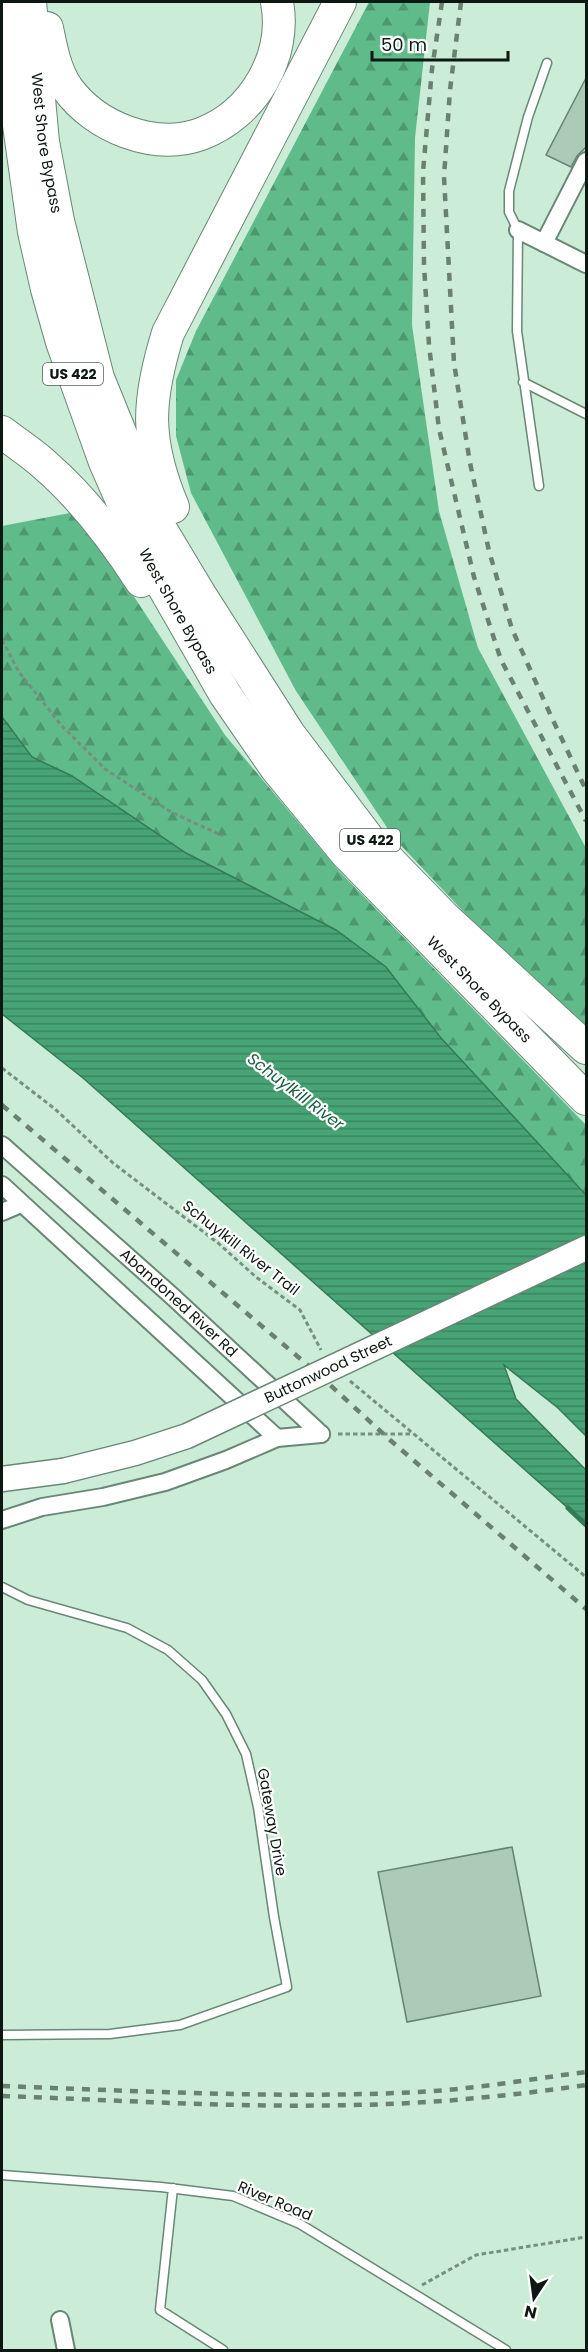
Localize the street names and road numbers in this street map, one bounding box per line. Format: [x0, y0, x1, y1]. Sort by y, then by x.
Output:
street label: West Shore Bypass [27, 72, 67, 215]
road number: US 422 [43, 363, 103, 385]
street label: West Shore Bypass [134, 545, 223, 678]
road number: US 422 [340, 829, 400, 851]
street label: West Shore Bypass [422, 931, 537, 1047]
street label: Schuylkill River Trail [178, 1195, 304, 1300]
street label: Abandoned River Rd [116, 1244, 242, 1362]
street label: Buttonwood Street [261, 1330, 395, 1408]
street label: Gateway Drive [253, 1766, 292, 1877]
street label: River Road [235, 2175, 316, 2226]

